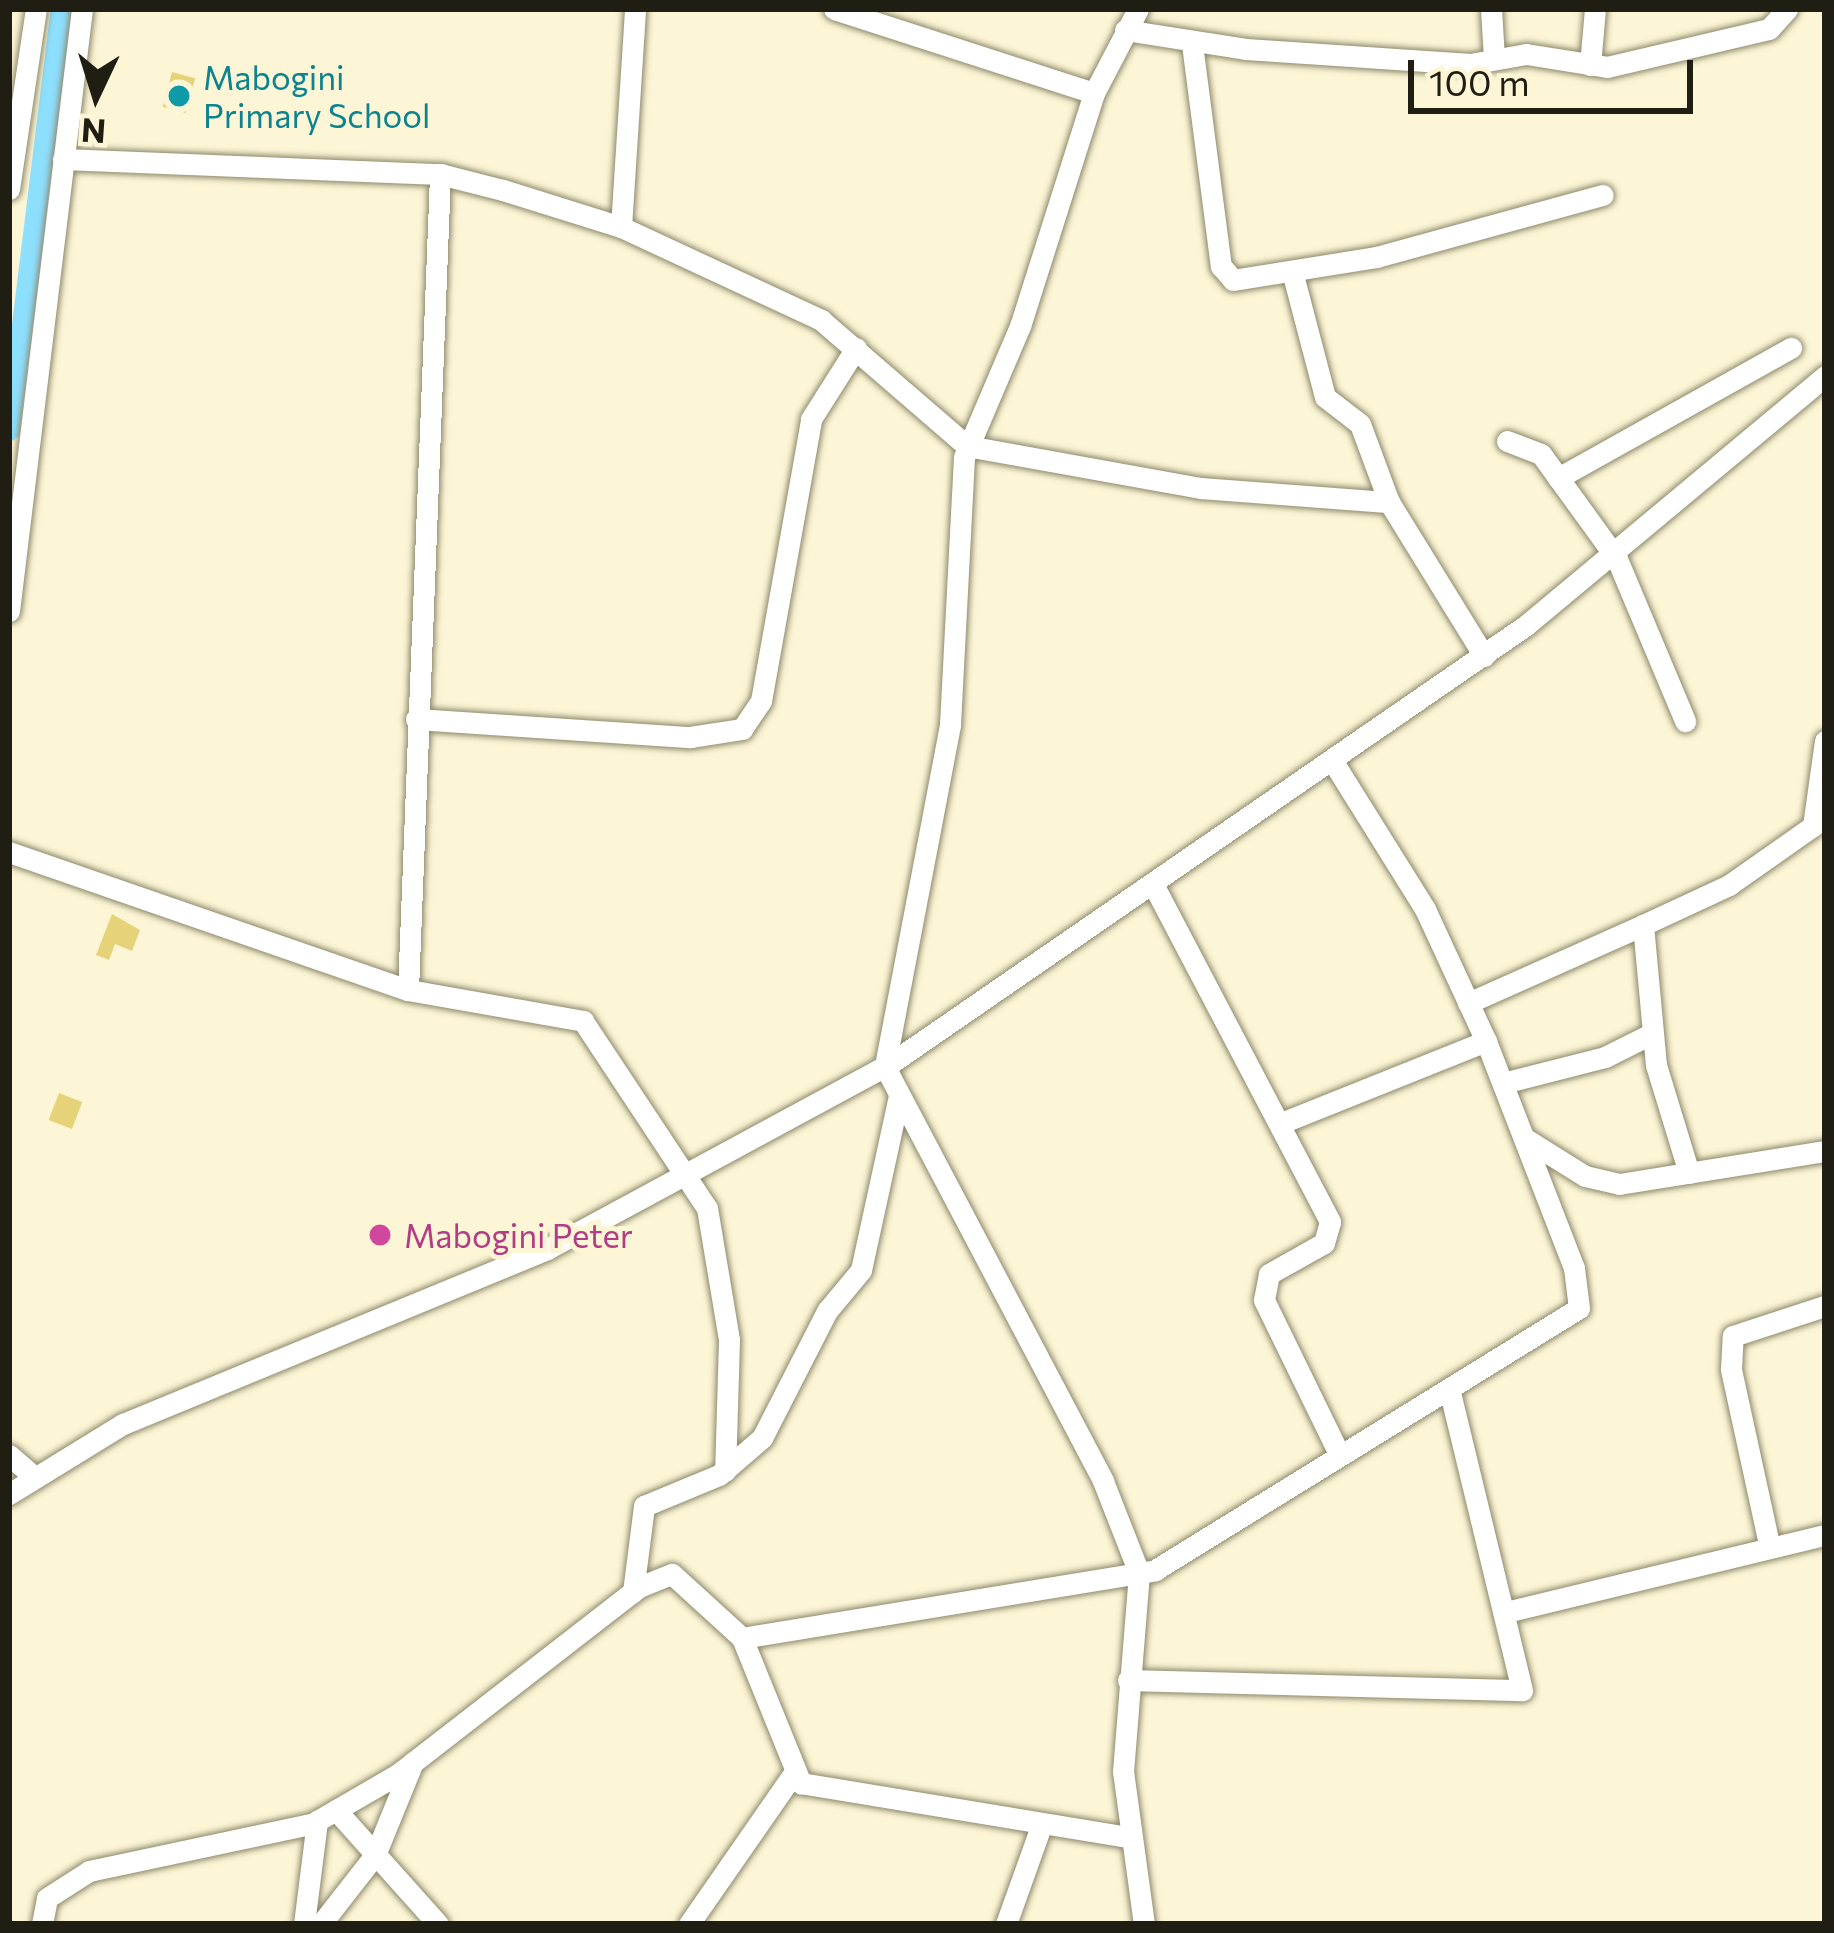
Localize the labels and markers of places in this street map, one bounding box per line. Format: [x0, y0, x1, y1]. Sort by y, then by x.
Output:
place label: Mabogini Primary School [203, 57, 430, 135]
marker: Mabogini Primary School [166, 83, 192, 109]
place label: Mabogini Peter [404, 1215, 633, 1255]
marker: Mabogini Peter [367, 1222, 393, 1248]

